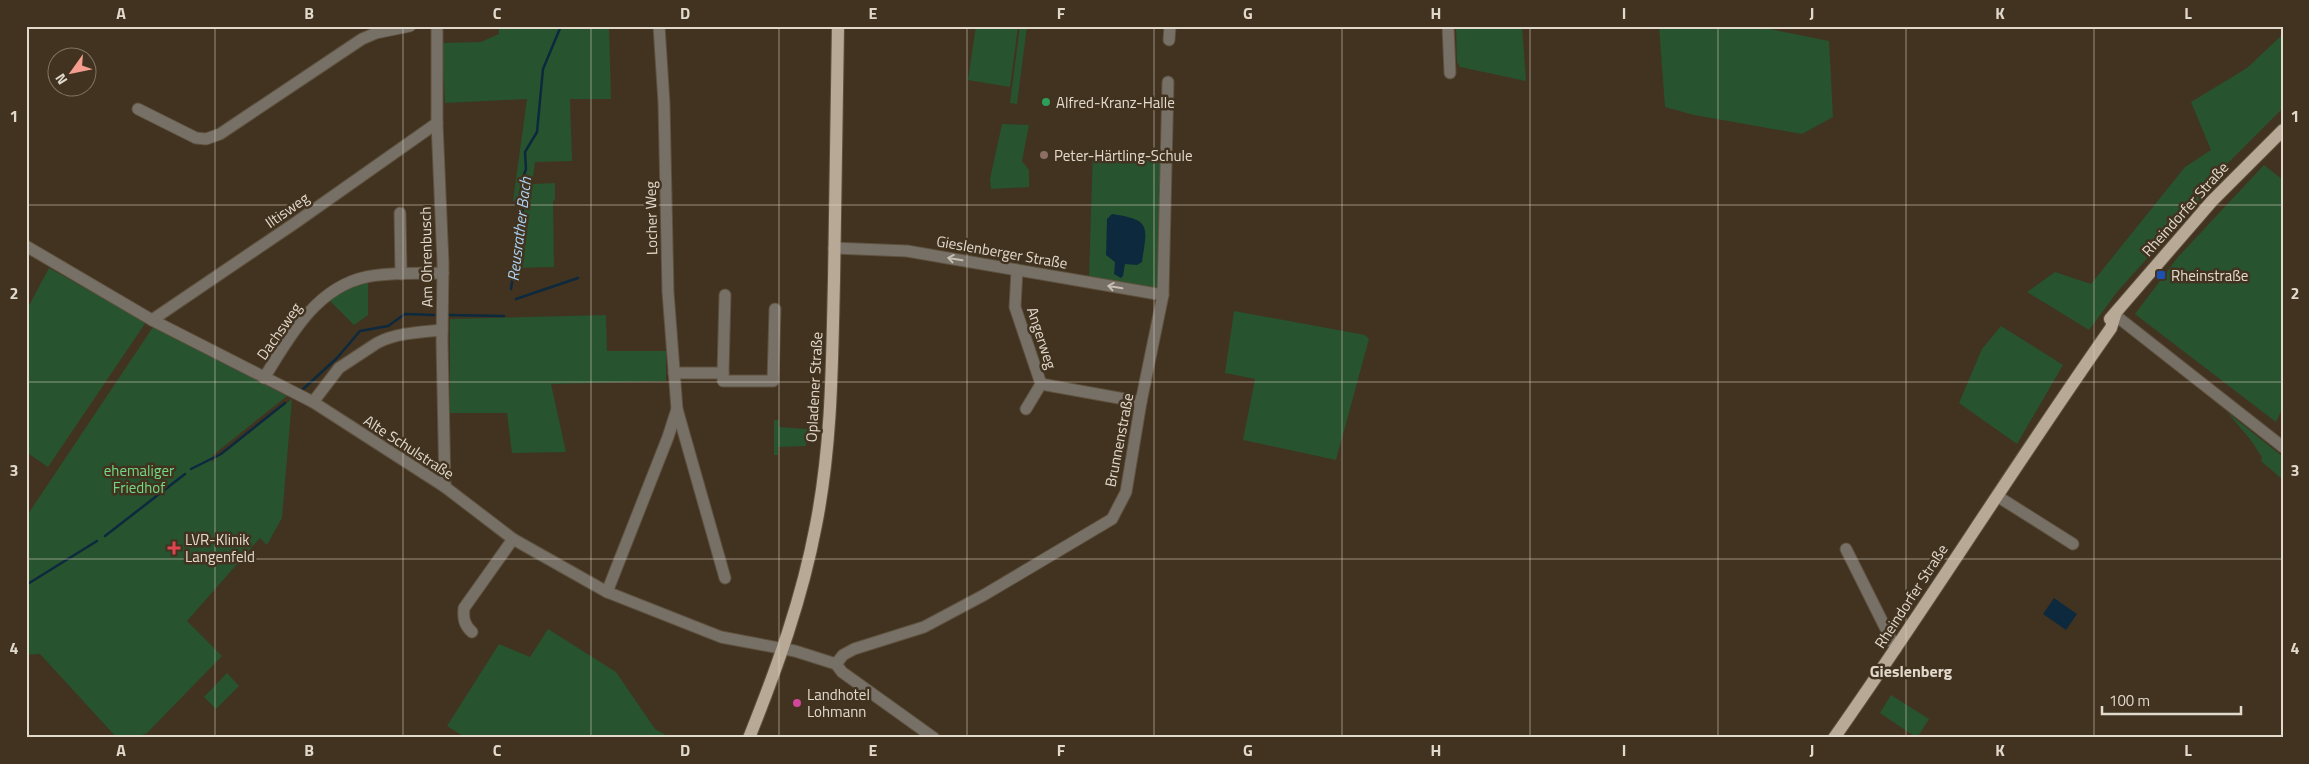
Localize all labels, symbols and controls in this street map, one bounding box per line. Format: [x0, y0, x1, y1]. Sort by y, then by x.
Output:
text: A [116, 1, 126, 25]
text: B [304, 1, 314, 25]
text: C [493, 1, 502, 25]
text: D [680, 1, 690, 25]
text: E [869, 1, 878, 25]
text: F [1057, 1, 1066, 25]
text: G [1243, 1, 1253, 25]
text: H [1431, 1, 1441, 25]
text: I [1622, 1, 1626, 25]
text: J [1810, 1, 1814, 25]
text: K [1995, 1, 2005, 25]
text: L [2184, 1, 2192, 25]
north arrow [48, 48, 98, 98]
text: N [49, 70, 72, 89]
place label: Alfred-Kranz-Halle [1056, 91, 1175, 114]
marker: Alfred-Kranz-Halle [1040, 96, 1052, 108]
text: 1 [10, 104, 18, 128]
text: 1 [2291, 104, 2299, 128]
place label: Peter-Härtling-Schule [1054, 144, 1193, 167]
marker: Peter-Härtling-Schule [1038, 149, 1050, 161]
street label: Rheindorfer Straße [2136, 157, 2234, 261]
water label: Reusrather Bach [501, 175, 537, 282]
street label: Locher Weg [639, 181, 663, 255]
street label: Iltisweg [260, 186, 314, 234]
street label: Am Ohrenbusch [414, 206, 438, 308]
street label: Gieslenberger Straße [935, 229, 1069, 275]
one-way arrow [947, 254, 963, 264]
place label: Rheinstraße [2171, 264, 2248, 287]
marker: Rheinstraße [2155, 269, 2167, 281]
text: 2 [10, 281, 18, 305]
one-way arrow [1107, 281, 1123, 291]
text: 2 [2291, 281, 2299, 305]
street label: Dachsweg [251, 297, 307, 364]
street label: Angerweg [1021, 304, 1063, 372]
street label: Opladener Straße [800, 331, 828, 443]
street label: Brunnenstraße [1099, 391, 1139, 489]
street label: Alte Schulstraße [359, 409, 459, 485]
text: 3 [10, 458, 18, 482]
text: 3 [2291, 458, 2299, 482]
park label: ehemaliger Friedhof [104, 459, 174, 499]
place label: LVR-Klinik Langenfeld [185, 528, 255, 568]
street label: Rheindorfer Straße [1869, 539, 1953, 653]
marker: LVR-Klinik Langenfeld [167, 541, 181, 555]
text: 4 [10, 636, 19, 660]
text: 4 [2291, 636, 2300, 660]
district label: Gieslenberg [1870, 659, 1953, 683]
place label: Landhotel Lohmann [807, 683, 870, 723]
scale bar [2102, 684, 2240, 716]
text: 100 m [2109, 689, 2150, 712]
marker: Landhotel Lohmann [791, 697, 803, 709]
text: A [116, 738, 126, 762]
text: B [304, 738, 314, 762]
text: C [493, 738, 502, 762]
text: D [680, 738, 690, 762]
text: E [869, 738, 878, 762]
text: F [1057, 738, 1066, 762]
text: G [1243, 738, 1253, 762]
text: H [1431, 738, 1441, 762]
text: I [1622, 738, 1626, 762]
text: J [1810, 738, 1814, 762]
text: K [1995, 738, 2005, 762]
text: L [2184, 738, 2192, 762]

